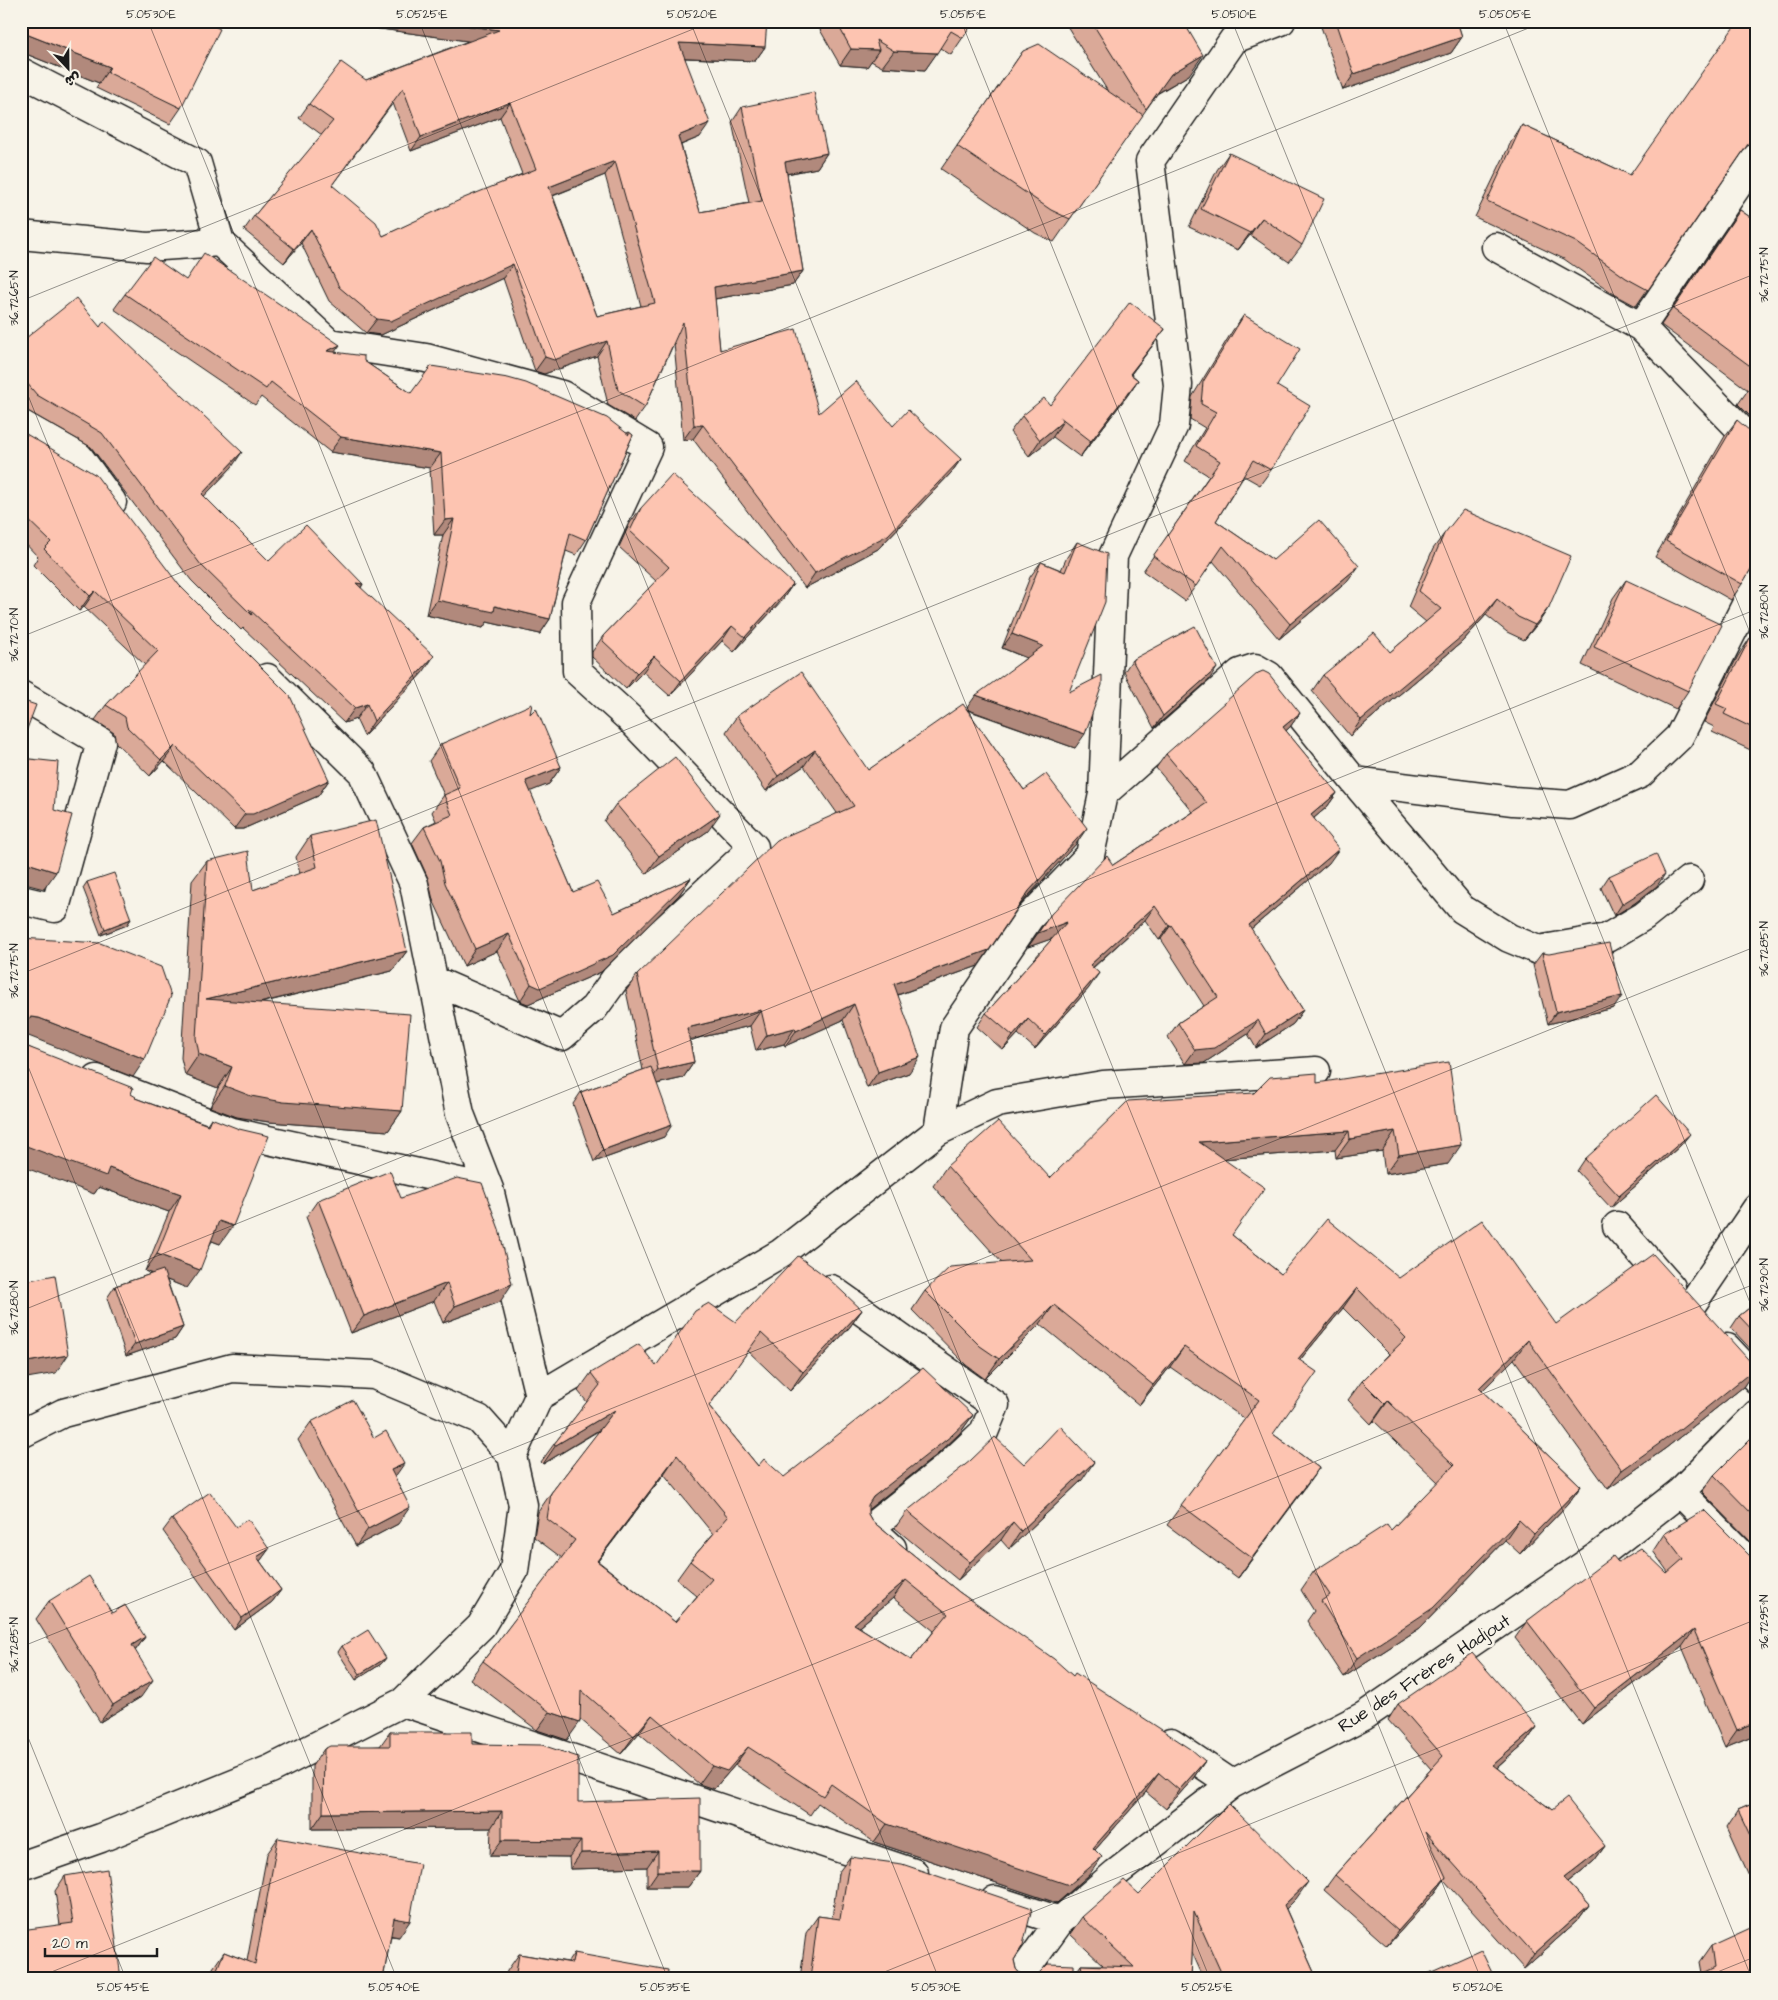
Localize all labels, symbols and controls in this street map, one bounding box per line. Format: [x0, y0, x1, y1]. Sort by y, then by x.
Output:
text: 5.0530°E [126, 6, 176, 23]
text: 5.0525°E [396, 6, 448, 23]
text: 5.0520°E [667, 6, 717, 23]
text: 5.0515°E [940, 6, 986, 23]
text: 5.0510°E [1211, 6, 1257, 23]
text: 5.0505°E [1479, 6, 1531, 23]
north arrow [42, 42, 92, 92]
text: ش [62, 67, 83, 91]
text: 36.7275°N [1756, 247, 1773, 303]
text: 36.7265°N [6, 270, 23, 326]
text: 36.7280°N [1756, 584, 1773, 640]
text: 36.7270°N [6, 607, 23, 662]
text: 36.7285°N [1756, 921, 1773, 977]
text: 36.7275°N [6, 943, 23, 999]
text: 36.7290°N [1756, 1257, 1773, 1312]
text: 36.7280°N [6, 1280, 23, 1336]
text: 36.7295°N [1756, 1594, 1773, 1650]
street label: Rue des Frères Hadjout [1333, 1608, 1516, 1739]
text: 36.7285°N [6, 1617, 23, 1673]
scale bar [45, 1925, 158, 1957]
text: 20 m [52, 1933, 88, 1954]
text: 5.0545°E [97, 1979, 149, 1996]
text: 5.0540°E [368, 1979, 420, 1996]
text: 5.0535°E [640, 1979, 690, 1996]
text: 5.0530°E [911, 1979, 961, 1996]
text: 5.0525°E [1181, 1979, 1233, 1996]
text: 5.0520°E [1453, 1979, 1503, 1996]

